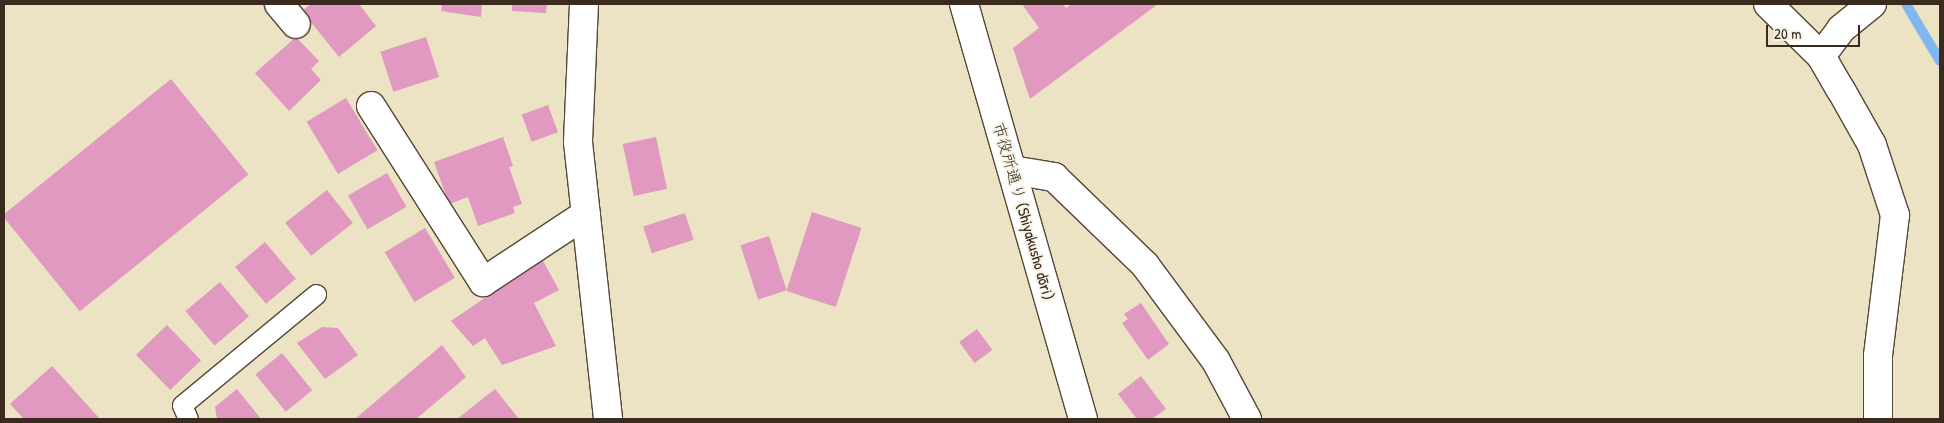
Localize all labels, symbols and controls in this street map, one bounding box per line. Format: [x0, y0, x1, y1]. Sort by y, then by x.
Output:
scale bar [1769, 15, 1863, 47]
text: 20 m [1774, 23, 1801, 44]
street label: 市役所通り (Shiyakusho dōri) [989, 120, 1059, 302]

